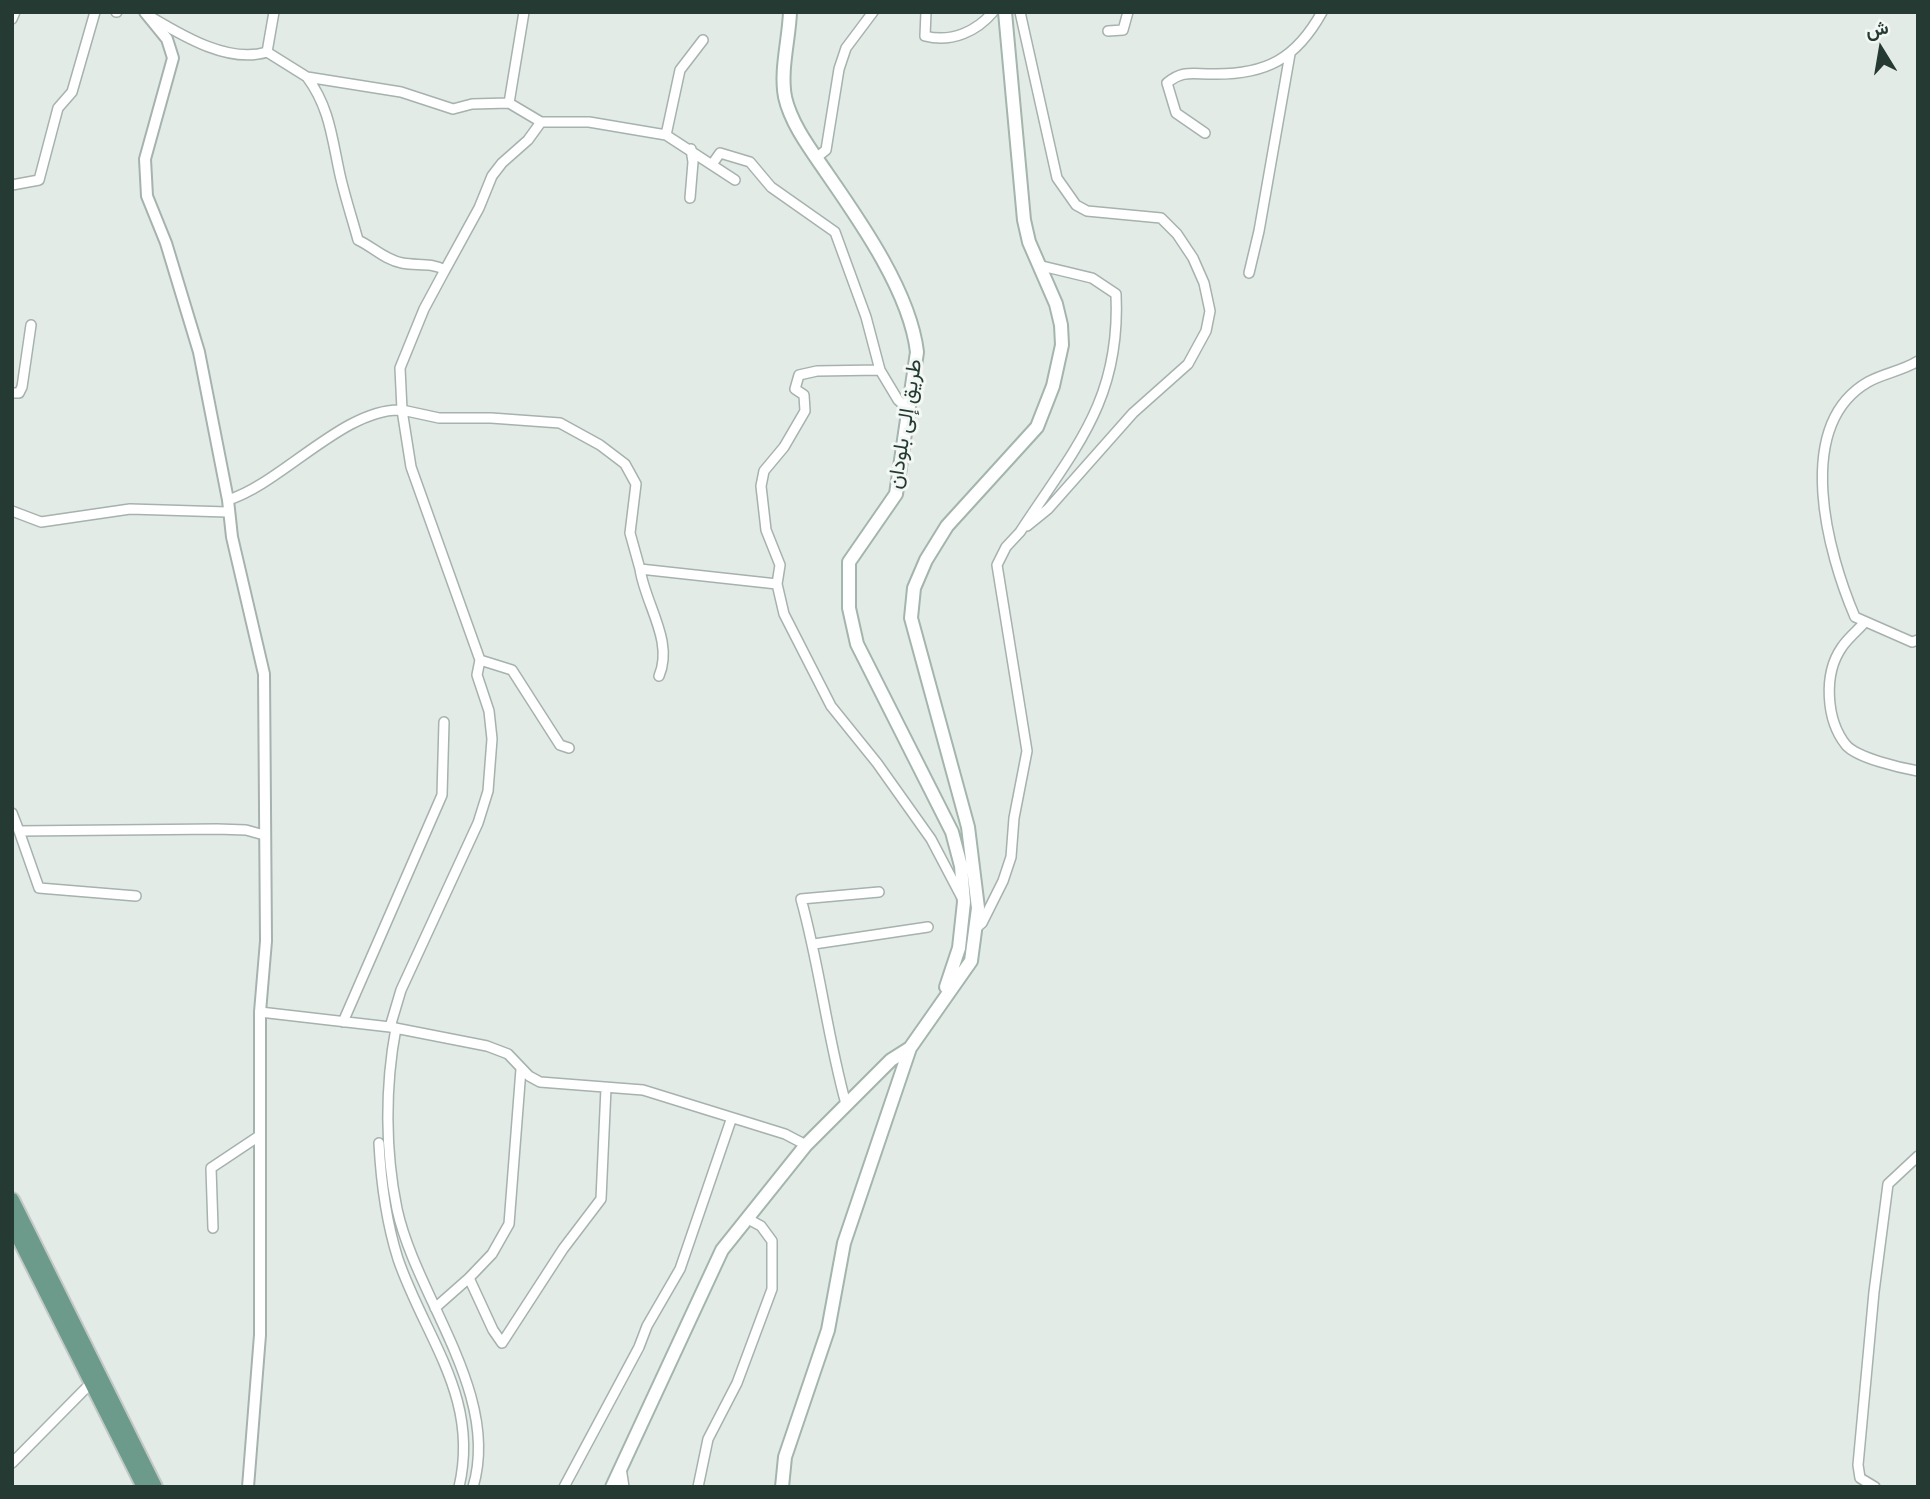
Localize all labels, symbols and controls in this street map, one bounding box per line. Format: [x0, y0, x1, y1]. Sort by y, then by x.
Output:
north arrow [1846, 14, 1916, 84]
text: ش [1864, 15, 1890, 41]
street label: طريق إلى بلودان [882, 357, 928, 491]

